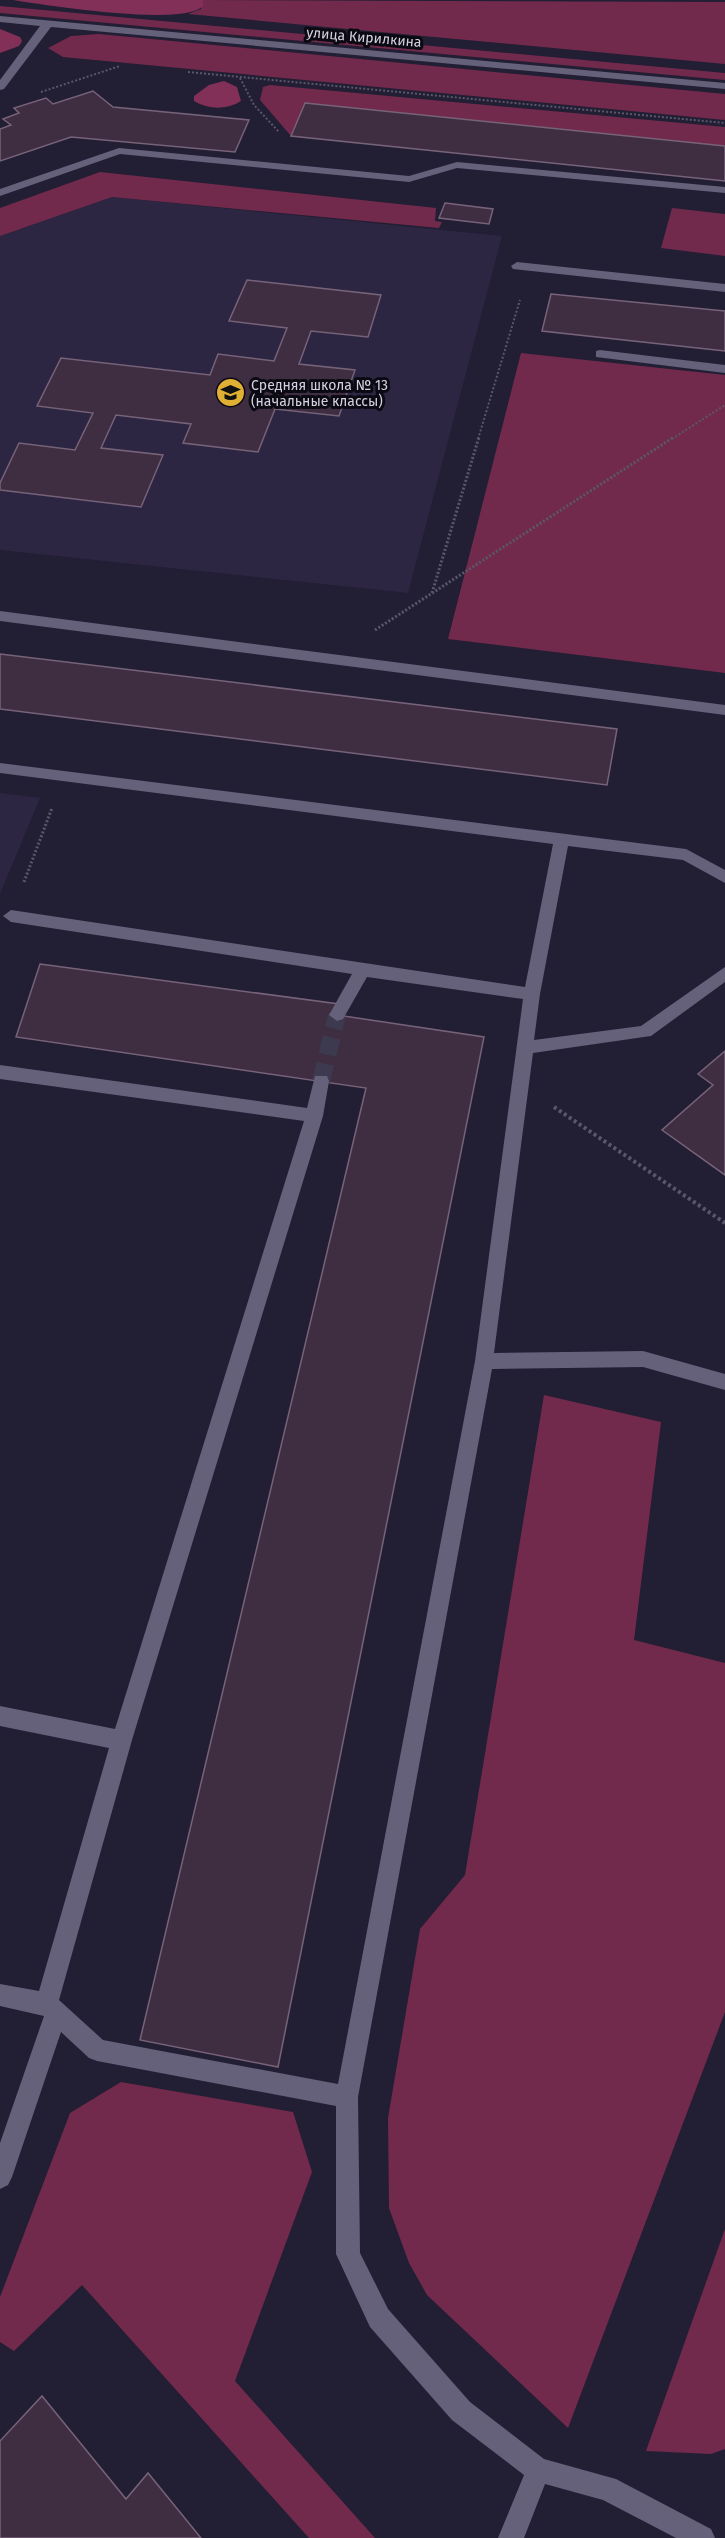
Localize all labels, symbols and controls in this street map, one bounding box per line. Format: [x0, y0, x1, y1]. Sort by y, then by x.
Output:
street label: улица Кирилкина [306, 24, 422, 51]
school or university icon: Средняя школа № 13 (начальные классы) [214, 377, 246, 409]
place label: Средняя школа № 13 (начальные классы) [251, 377, 388, 410]

